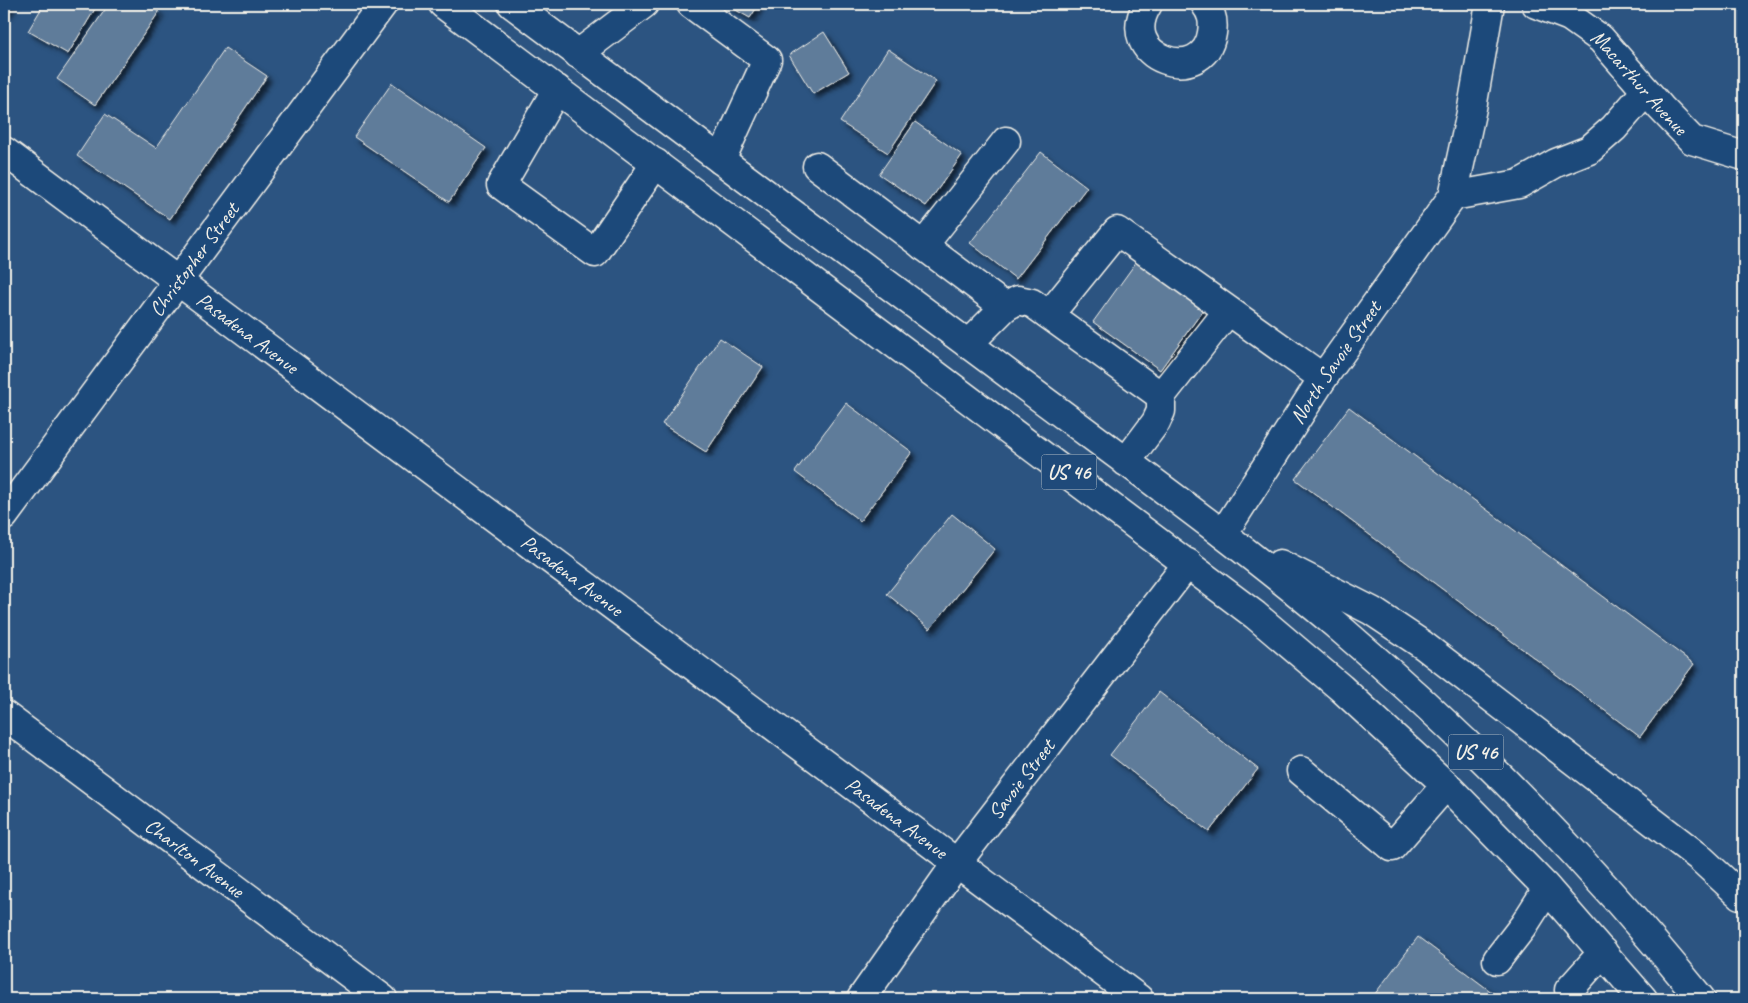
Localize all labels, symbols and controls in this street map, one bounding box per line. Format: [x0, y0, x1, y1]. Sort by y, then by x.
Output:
street label: Macarthur Avenue [1586, 23, 1694, 141]
street label: Christopher Street [143, 196, 246, 322]
street label: Pasadena Avenue [191, 286, 305, 381]
street label: North Savoie Street [1284, 294, 1388, 429]
road number: US 46 [1042, 454, 1096, 490]
street label: Pasadena Avenue [516, 529, 630, 623]
street label: Savoie Street [982, 732, 1062, 825]
road number: US 46 [1448, 734, 1504, 770]
street label: Pasadena Avenue [840, 771, 954, 866]
street label: Charlton Avenue [140, 812, 250, 904]

